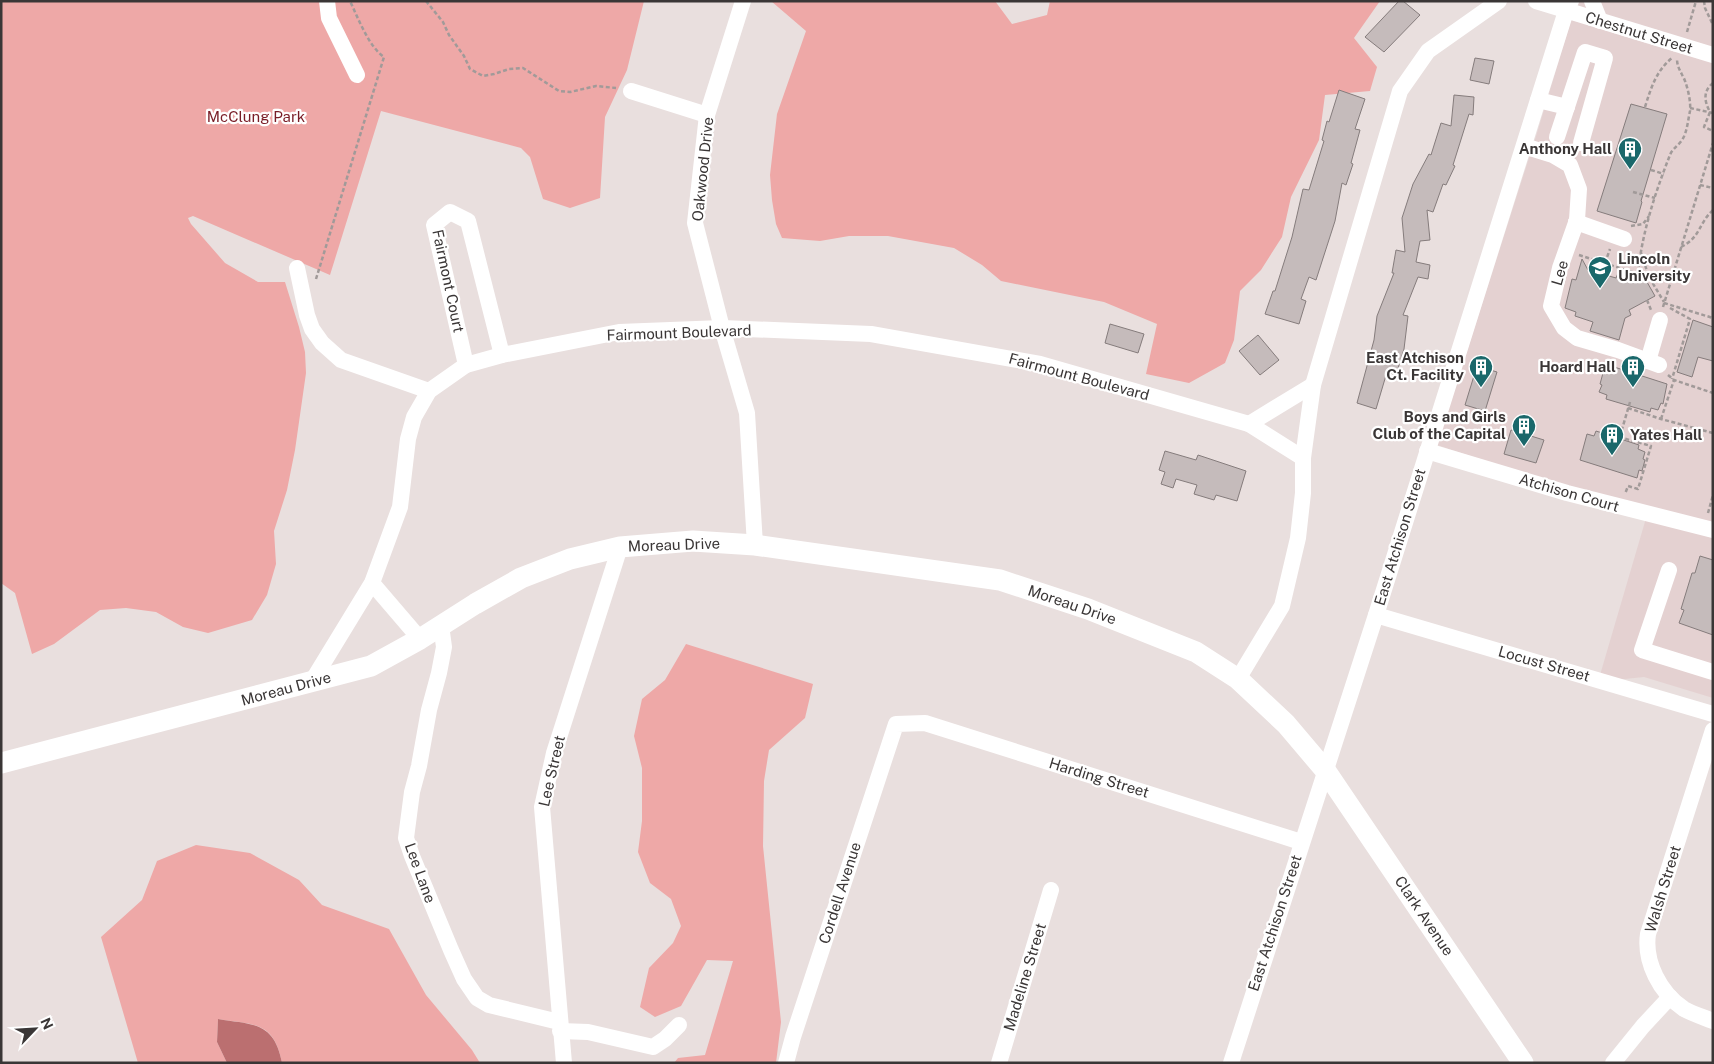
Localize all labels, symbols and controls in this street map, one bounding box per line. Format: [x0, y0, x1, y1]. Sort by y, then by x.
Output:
street label: Chestnut Street [1583, 8, 1695, 57]
park label: McClung Park [207, 108, 305, 125]
street label: Oakwood Drive [689, 116, 716, 222]
building icon: Anthony Hall [1617, 136, 1643, 170]
place label: Anthony Hall [1519, 140, 1612, 157]
street label: Fairmont Court [429, 228, 468, 334]
place label: Lincoln University [1618, 250, 1691, 284]
school or university icon: Lincoln University [1587, 255, 1613, 289]
street label: Lee [1548, 258, 1571, 287]
street label: Fairmount Boulevard [606, 321, 752, 344]
place label: East Atchison Ct. Facility [1366, 349, 1465, 383]
street label: Fairmount Boulevard [1007, 350, 1151, 403]
building icon: East Atchison Ct. Facility [1468, 354, 1494, 388]
building icon: Hoard Hall [1620, 354, 1646, 388]
place label: Hoard Hall [1539, 358, 1616, 375]
place label: Boys and Girls Club of the Capital [1372, 408, 1506, 442]
building icon: Boys and Girls Club of the Capital [1511, 413, 1537, 447]
building icon: Yates Hall [1599, 422, 1625, 456]
place label: Yates Hall [1630, 426, 1703, 443]
street label: East Atchison Street [1371, 466, 1429, 607]
street label: Atchison Court [1517, 470, 1621, 515]
street label: Moreau Drive [628, 534, 720, 555]
street label: Moreau Drive [1026, 581, 1119, 628]
street label: Locust Street [1496, 642, 1592, 685]
street label: Moreau Drive [239, 668, 333, 709]
street label: Lee Street [535, 733, 568, 808]
street label: Harding Street [1047, 754, 1151, 801]
street label: Lee Lane [402, 840, 439, 905]
street label: Cordell Avenue [815, 840, 864, 946]
street label: Walsh Street [1641, 843, 1684, 934]
street label: East Atchison Street [1244, 852, 1305, 993]
street label: Clark Avenue [1391, 873, 1457, 959]
street label: Madeline Street [1000, 921, 1049, 1033]
north arrow [10, 1004, 60, 1054]
text: N [37, 1015, 56, 1032]

